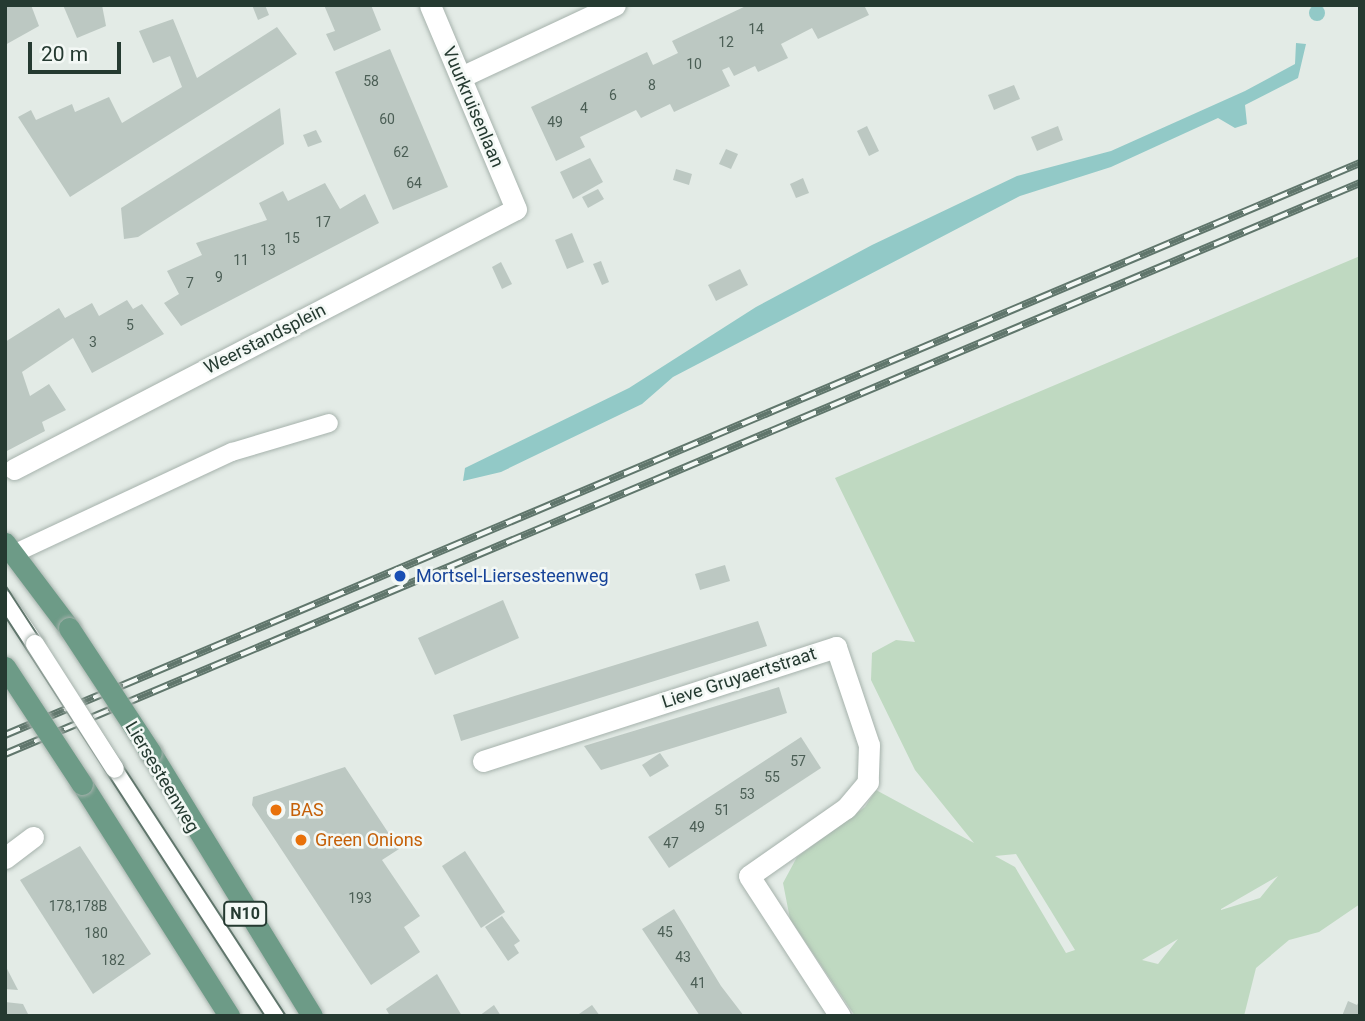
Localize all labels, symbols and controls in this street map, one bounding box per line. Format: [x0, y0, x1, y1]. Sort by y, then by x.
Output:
house number: 14 [748, 21, 764, 37]
scale bar [32, 28, 124, 72]
house number: 12 [718, 34, 734, 50]
text: 20 m [41, 42, 88, 66]
street label: Vuurkruisenlaan [438, 43, 508, 171]
house number: 10 [686, 56, 702, 72]
house number: 58 [363, 73, 379, 89]
house number: 8 [648, 77, 656, 93]
house number: 6 [609, 87, 617, 103]
house number: 4 [580, 100, 588, 116]
house number: 60 [379, 111, 395, 127]
house number: 49 [547, 114, 563, 130]
house number: 62 [393, 144, 409, 160]
house number: 64 [406, 175, 422, 191]
house number: 17 [315, 214, 331, 230]
house number: 15 [284, 230, 300, 246]
house number: 13 [260, 242, 276, 258]
house number: 11 [233, 252, 249, 268]
house number: 9 [215, 269, 223, 285]
house number: 7 [186, 275, 194, 291]
street label: Weerstandsplein [201, 299, 329, 379]
house number: 5 [126, 317, 134, 333]
house number: 3 [89, 334, 97, 350]
place label: Mortsel-Liersesteenweg [416, 565, 609, 587]
marker: Mortsel-Liersesteenweg [390, 566, 410, 586]
street label: Lieve Gruyaertstraat [659, 643, 819, 713]
street label: Liersesteenweg [120, 717, 204, 837]
house number: 57 [790, 753, 806, 769]
house number: 55 [764, 769, 780, 785]
house number: 53 [739, 786, 755, 802]
place label: BAS [290, 799, 324, 821]
marker: BAS [268, 802, 284, 818]
house number: 51 [714, 802, 730, 818]
house number: 49 [689, 819, 705, 835]
place label: Green Onions [315, 829, 423, 851]
marker: Green Onions [293, 832, 309, 848]
house number: 47 [663, 835, 679, 851]
house number: 193 [348, 890, 372, 906]
house number: 178,178B [49, 898, 107, 914]
road number: N10 [222, 902, 268, 926]
house number: 45 [657, 924, 673, 940]
house number: 180 [84, 925, 108, 941]
house number: 43 [675, 949, 691, 965]
house number: 182 [101, 952, 125, 968]
house number: 41 [690, 975, 706, 991]

